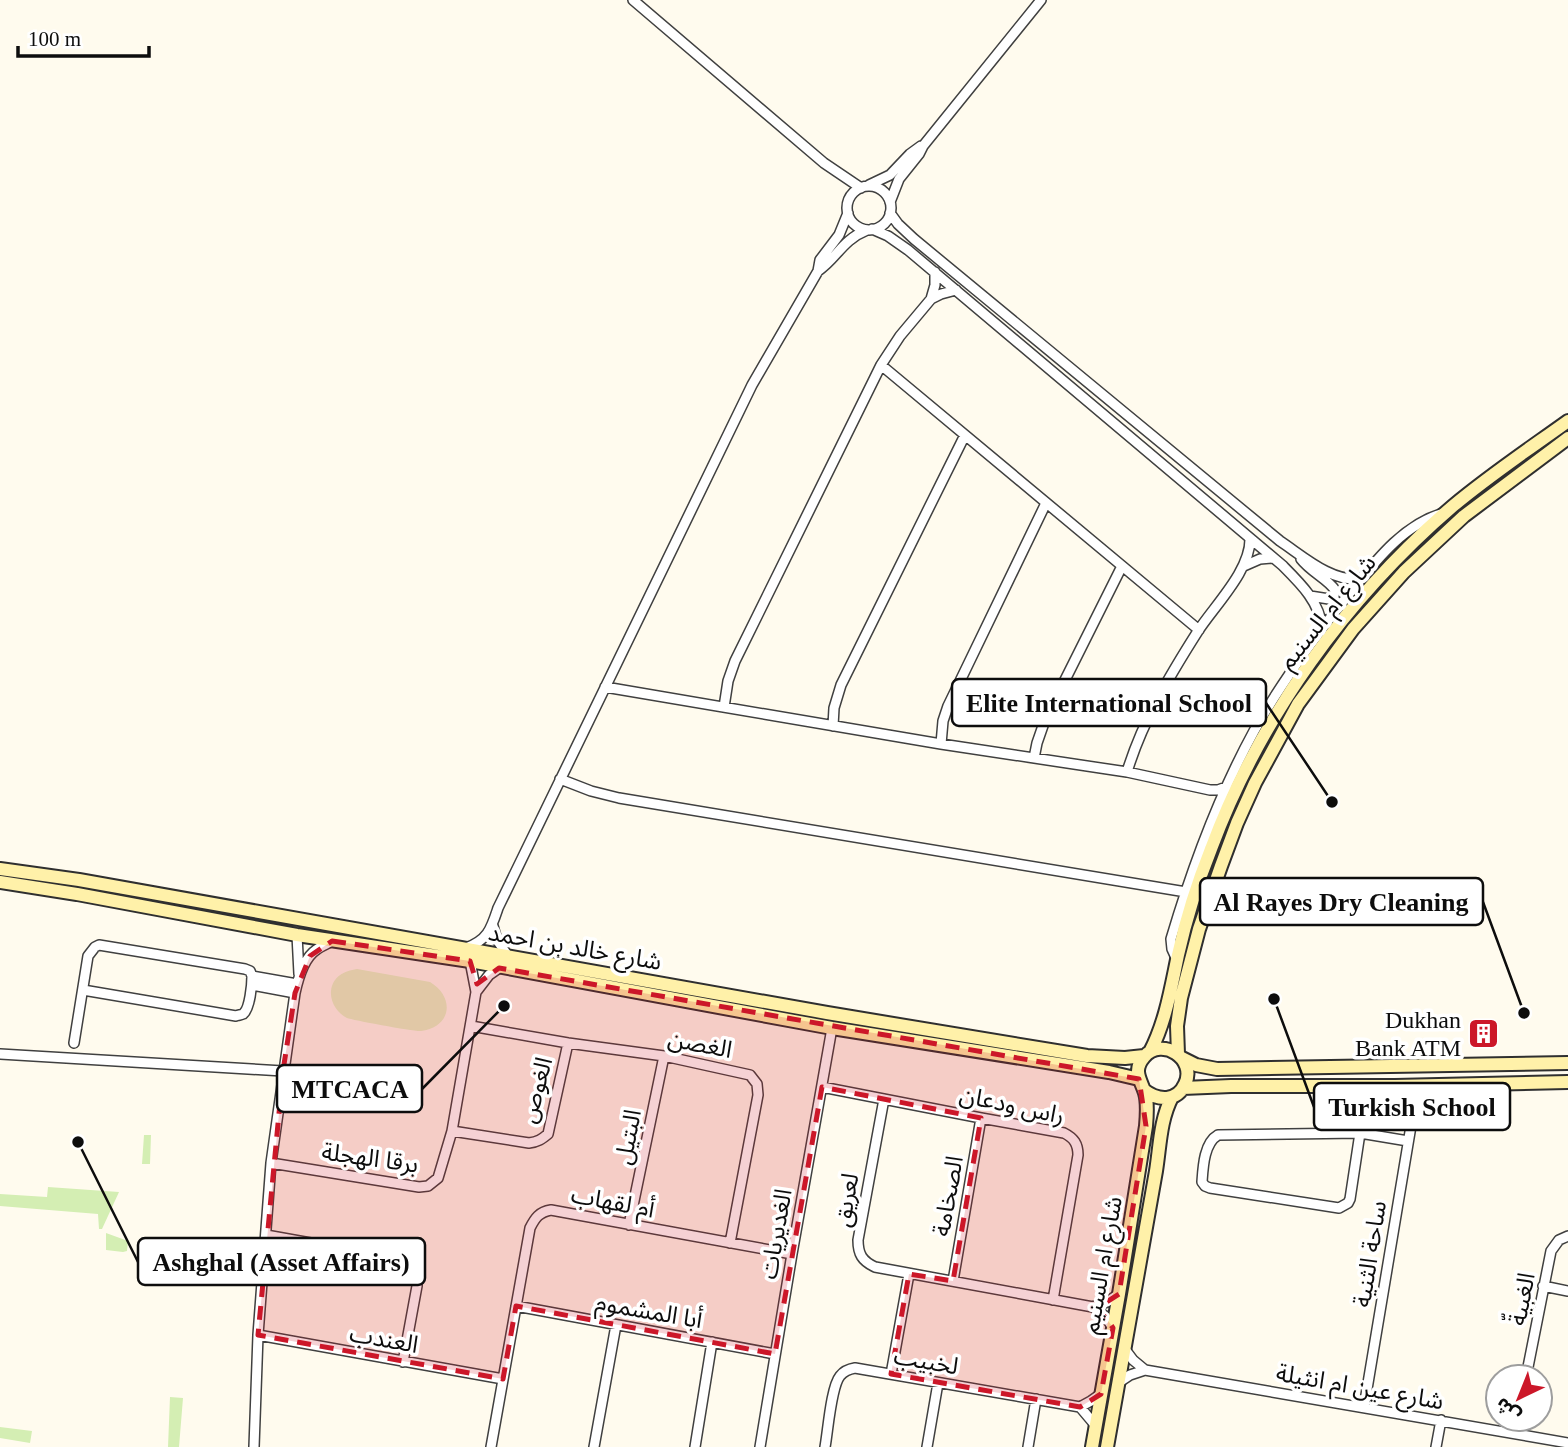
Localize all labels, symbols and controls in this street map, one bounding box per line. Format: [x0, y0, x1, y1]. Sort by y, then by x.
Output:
scale bar [18, 14, 149, 58]
text: 100 m [28, 27, 81, 51]
street label: شارع ام السنيم [1273, 550, 1385, 677]
callout: Elite International School [952, 679, 1266, 726]
text: Elite International School [966, 689, 1252, 718]
callout: Al Rayes Dry Cleaning [1200, 878, 1483, 925]
text: Al Rayes Dry Cleaning [1214, 888, 1468, 917]
street label: شارع خالد بن احمد [486, 919, 664, 979]
place label: Dukhan Bank ATM [1355, 1007, 1461, 1061]
building icon: Dukhan Bank ATM [1467, 1017, 1501, 1051]
street label: الغصن [666, 1025, 734, 1063]
street label: الغوص [515, 1054, 558, 1126]
callout: MTCACA [277, 1065, 422, 1112]
text: MTCACA [292, 1075, 409, 1104]
street label: راس ودعان [957, 1081, 1067, 1130]
callout: Turkish School [1314, 1083, 1510, 1130]
text: Turkish School [1328, 1093, 1496, 1122]
street label: البتيل [610, 1107, 646, 1167]
street label: برقا الهجلة [320, 1138, 420, 1179]
street label: الصخامة [928, 1154, 968, 1238]
street label: لعريق [828, 1171, 865, 1229]
street label: أم لقهاب [568, 1178, 657, 1228]
street label: الغديريات [755, 1187, 798, 1281]
street label: شارع ام السنيم [1077, 1194, 1132, 1337]
street label: ساحة الثنية [1349, 1199, 1391, 1309]
callout: Ashghal (Asset Affairs) [138, 1238, 425, 1285]
text: Ashghal (Asset Affairs) [152, 1248, 410, 1277]
street label: الغبيةّ [1500, 1269, 1540, 1328]
street label: أبا المشموم [593, 1286, 705, 1338]
street label: العندب [348, 1320, 420, 1358]
street label: لخبيب [892, 1343, 960, 1380]
street label: شارع عين ام انثيلة [1273, 1359, 1446, 1419]
north arrow [1484, 1363, 1554, 1433]
text: ش [1491, 1394, 1524, 1427]

